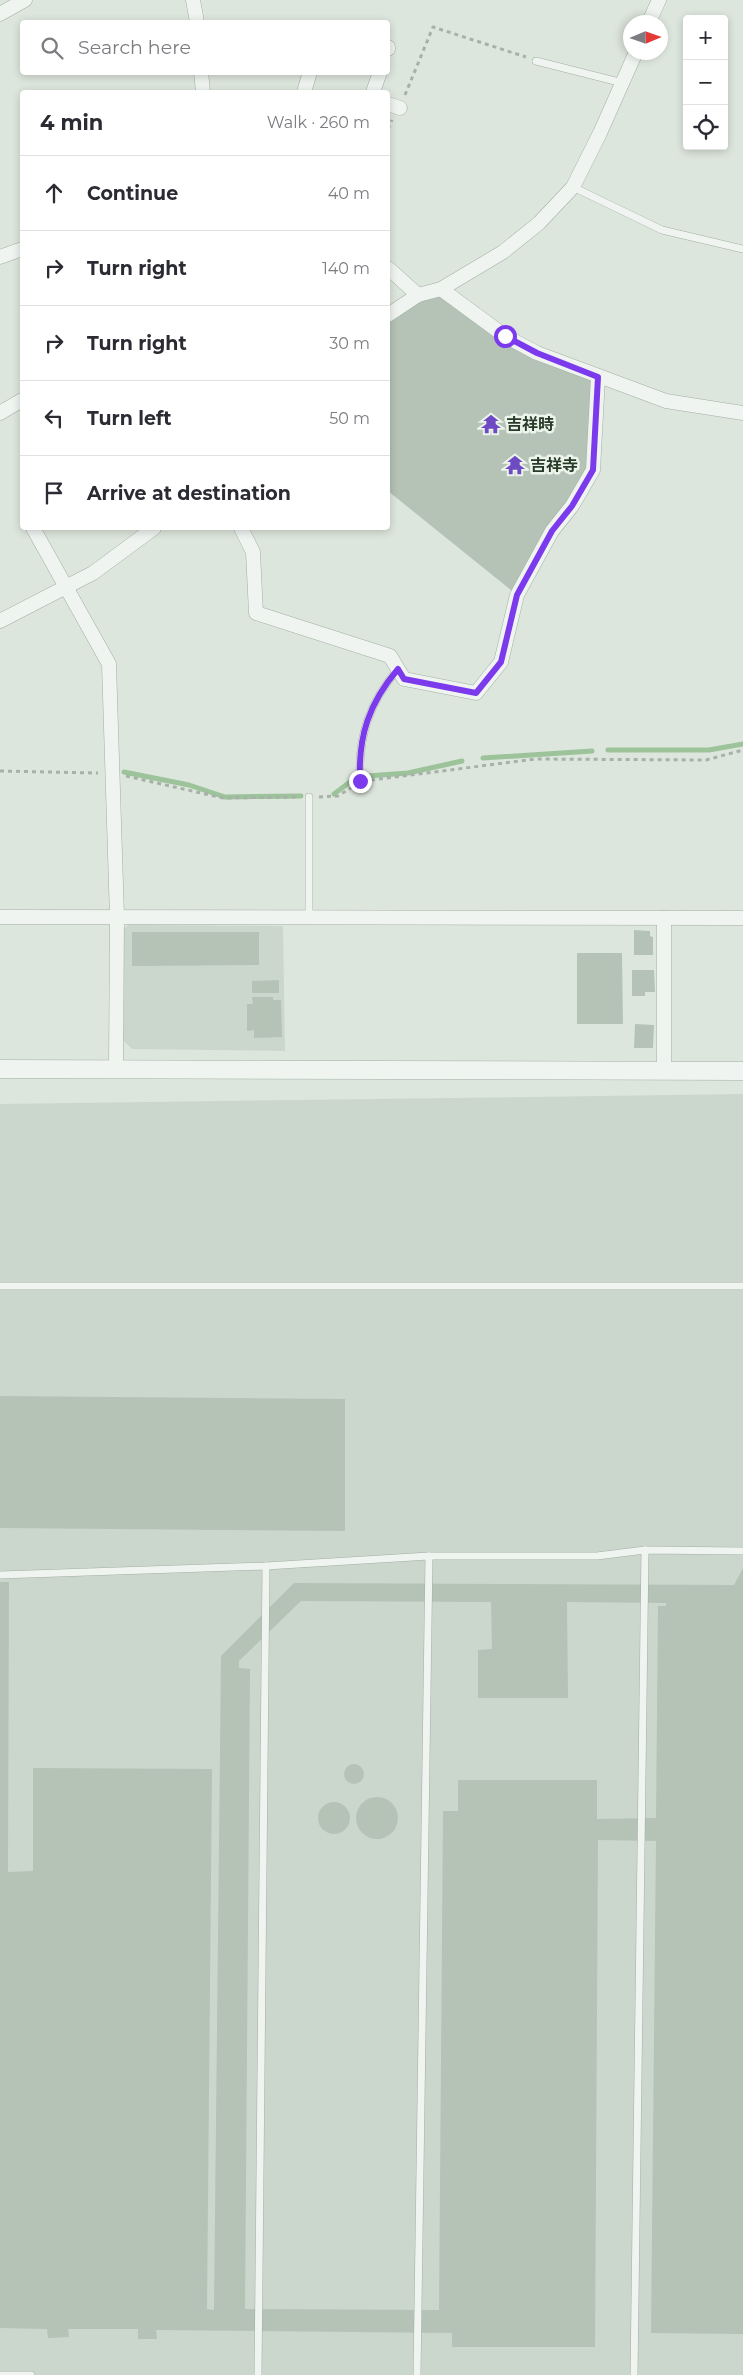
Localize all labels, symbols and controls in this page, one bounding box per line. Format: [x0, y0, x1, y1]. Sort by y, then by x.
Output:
north arrow [623, 15, 668, 60]
map controls [683, 15, 728, 150]
button: + [683, 15, 728, 60]
search box [20, 20, 390, 75]
icon: search [38, 34, 66, 62]
text: Search here [78, 36, 191, 59]
button: − [683, 60, 728, 105]
button: locate [683, 105, 728, 150]
text: 4 min [40, 110, 103, 135]
text: Walk · 260 m [267, 113, 370, 132]
icon: ahead [40, 179, 68, 207]
text: Continue [87, 182, 178, 205]
text: 40 m [328, 184, 370, 203]
icon: right [40, 254, 68, 282]
text: Turn right [87, 257, 187, 280]
text: 140 m [322, 259, 370, 278]
route start [494, 325, 517, 348]
icon: right [40, 329, 68, 357]
text: Turn right [87, 332, 187, 355]
text: 30 m [329, 334, 370, 353]
icon: left [40, 404, 68, 432]
text: Turn left [87, 407, 172, 430]
text: 50 m [329, 409, 370, 428]
temple icon: 吉祥時 [480, 413, 502, 435]
place label: 吉祥時 [506, 415, 554, 434]
temple icon: 吉祥寺 [504, 454, 526, 476]
place label: 吉祥寺 [530, 456, 578, 475]
icon: arrive [40, 479, 68, 507]
text: Arrive at destination [87, 482, 291, 505]
route end [349, 770, 372, 793]

